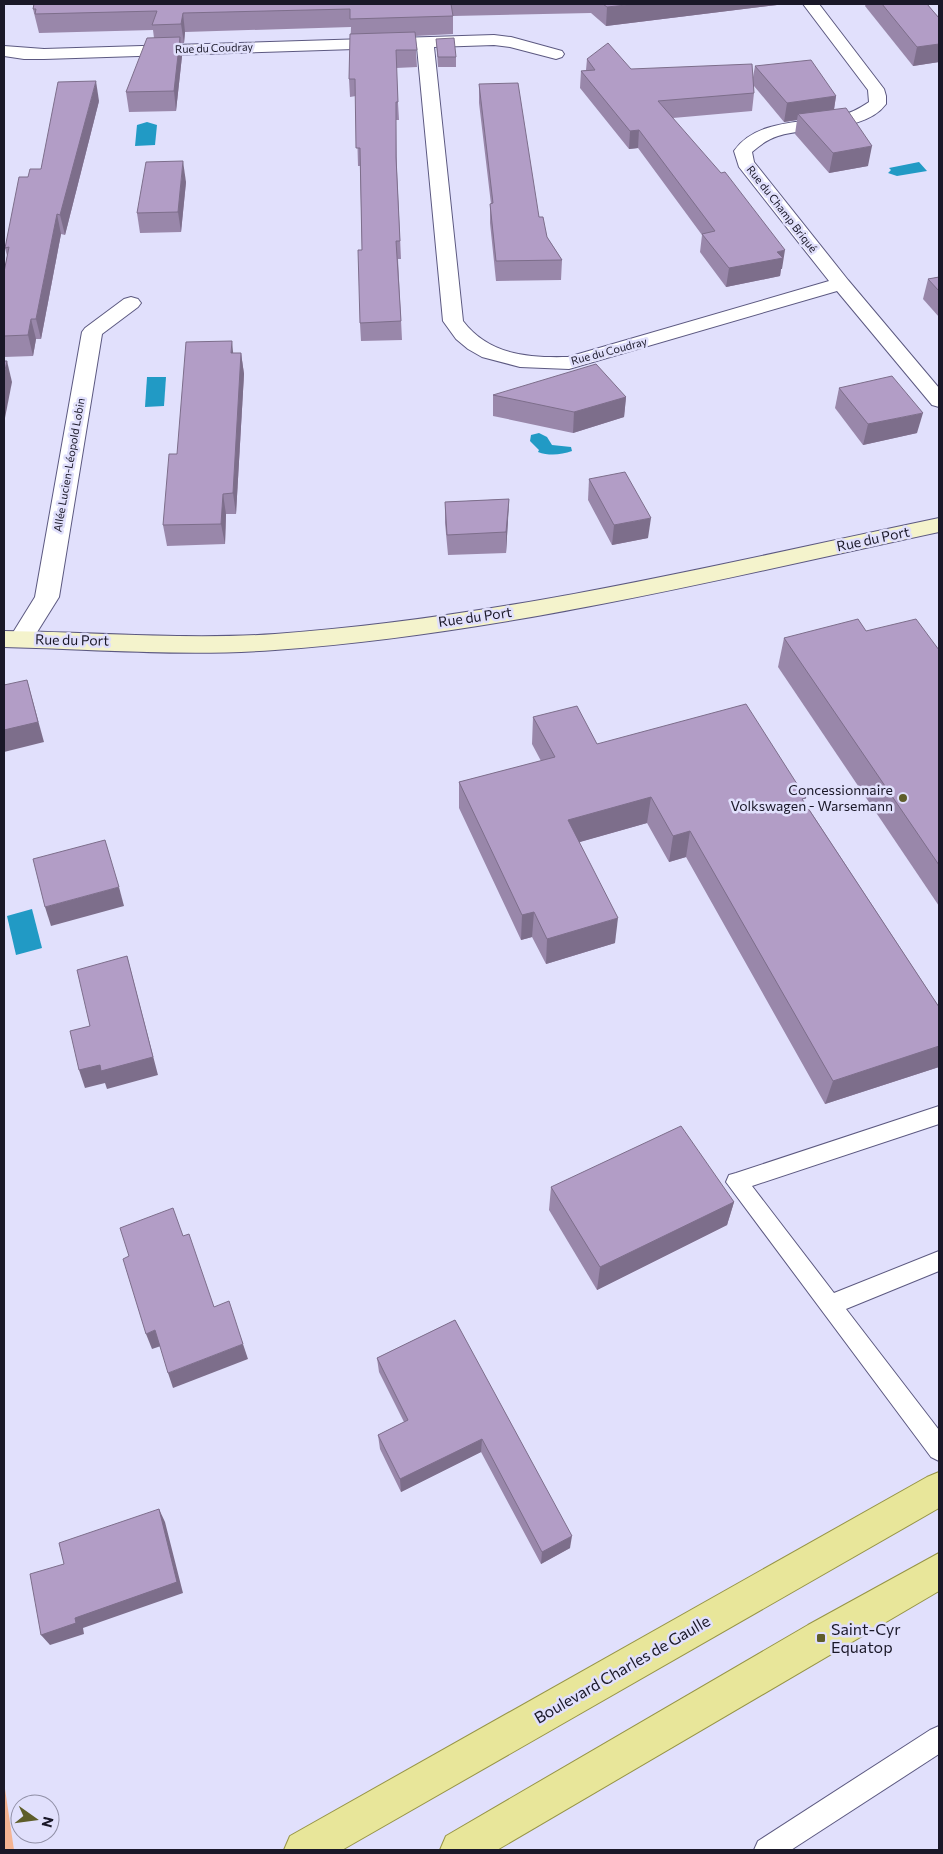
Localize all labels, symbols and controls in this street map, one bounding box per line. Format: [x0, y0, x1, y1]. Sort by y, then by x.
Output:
street label: Rue du Coudray [175, 40, 254, 55]
street label: Rue du Champ Briqué [744, 163, 820, 255]
street label: Rue du Coudray [569, 334, 649, 367]
street label: Allée Lucien-Léopold Lobin [50, 397, 87, 533]
street label: Rue du Port [835, 522, 911, 555]
street label: Rue du Port [437, 603, 513, 630]
street label: Rue du Port [35, 630, 109, 649]
place label: Concessionnaire Volkswagen - Warsemann [731, 781, 893, 814]
marker: Concessionnaire Volkswagen - Warsemann [897, 792, 909, 804]
street label: Boulevard Charles de Gaulle [530, 1610, 713, 1727]
place label: Saint-Cyr Equatop [831, 1619, 901, 1656]
marker: Saint-Cyr Equatop [815, 1632, 827, 1644]
north arrow [10, 1794, 60, 1844]
text: N [39, 1815, 58, 1829]

